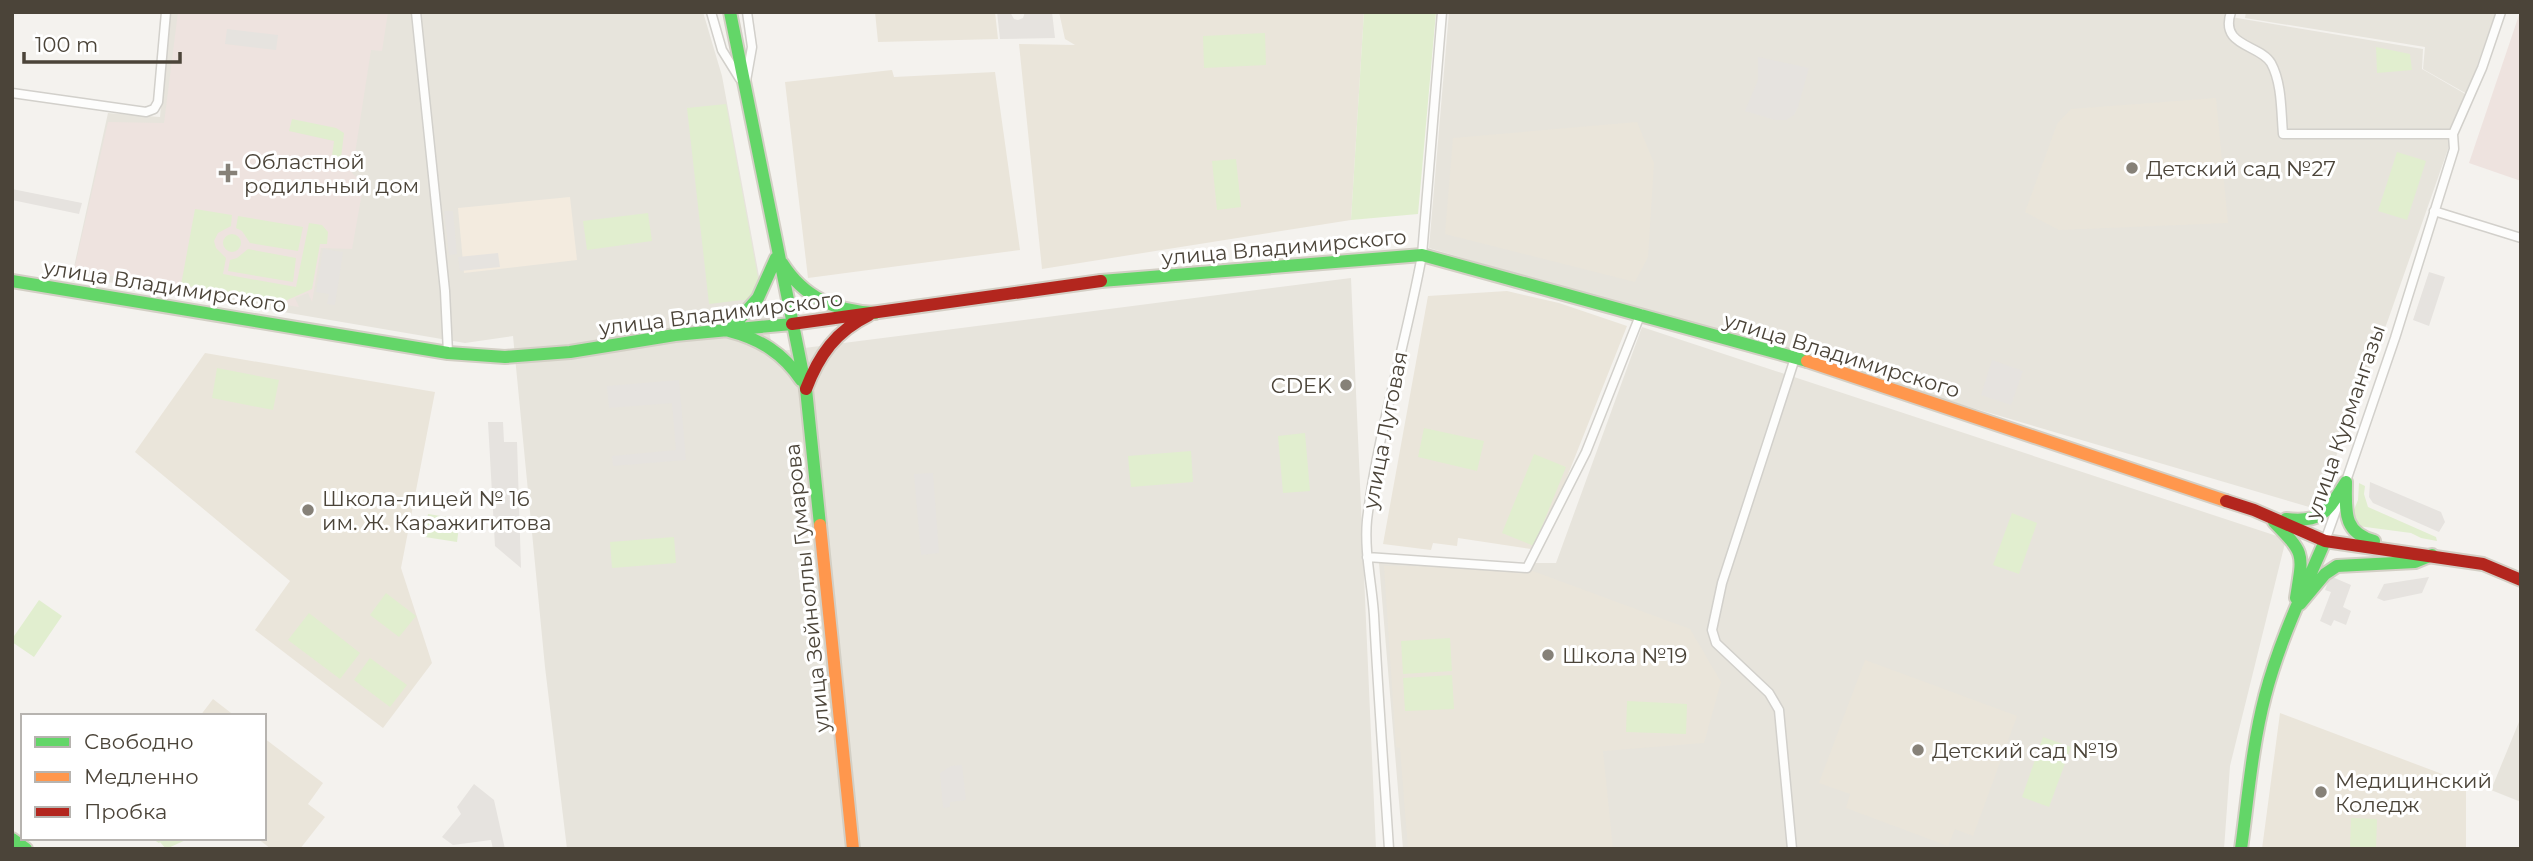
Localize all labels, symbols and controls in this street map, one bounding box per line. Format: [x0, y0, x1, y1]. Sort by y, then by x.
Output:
scale bar [24, 21, 180, 65]
text: 100 m [35, 32, 98, 57]
place label: Областной родильный дом [244, 149, 419, 198]
place label: Детский сад №27 [2146, 156, 2336, 181]
marker: Детский сад №27 [2124, 160, 2140, 176]
marker: Областной родильный дом [218, 163, 238, 183]
street label: улица Владимирского [1160, 224, 1407, 270]
street label: улица Владимирского [41, 254, 288, 318]
street label: улица Владимирского [597, 286, 844, 341]
street label: улица Владимирского [1720, 307, 1963, 403]
street label: улица Курмангазы [2300, 321, 2390, 524]
street label: улица Луговая [1357, 349, 1413, 512]
place label: CDEK [1271, 373, 1332, 398]
marker: CDEK [1338, 377, 1354, 393]
street label: улица Зейноллы Гумарова [779, 442, 835, 735]
place label: Школа-лицей № 16 им. Ж. Каражигитова [322, 486, 551, 535]
marker: Школа-лицей № 16 им. Ж. Каражигитова [300, 502, 316, 518]
place label: Школа №19 [1562, 643, 1687, 668]
marker: Школа №19 [1540, 647, 1556, 663]
legend [21, 714, 266, 840]
text: Свободно [84, 729, 194, 754]
place label: Детский сад №19 [1932, 738, 2118, 763]
marker: Детский сад №19 [1910, 742, 1926, 758]
text: Медленно [84, 764, 199, 789]
place label: Медицинский Коледж [2335, 768, 2492, 817]
marker: Медицинский Коледж [2313, 784, 2329, 800]
text: Пробка [84, 799, 167, 824]

